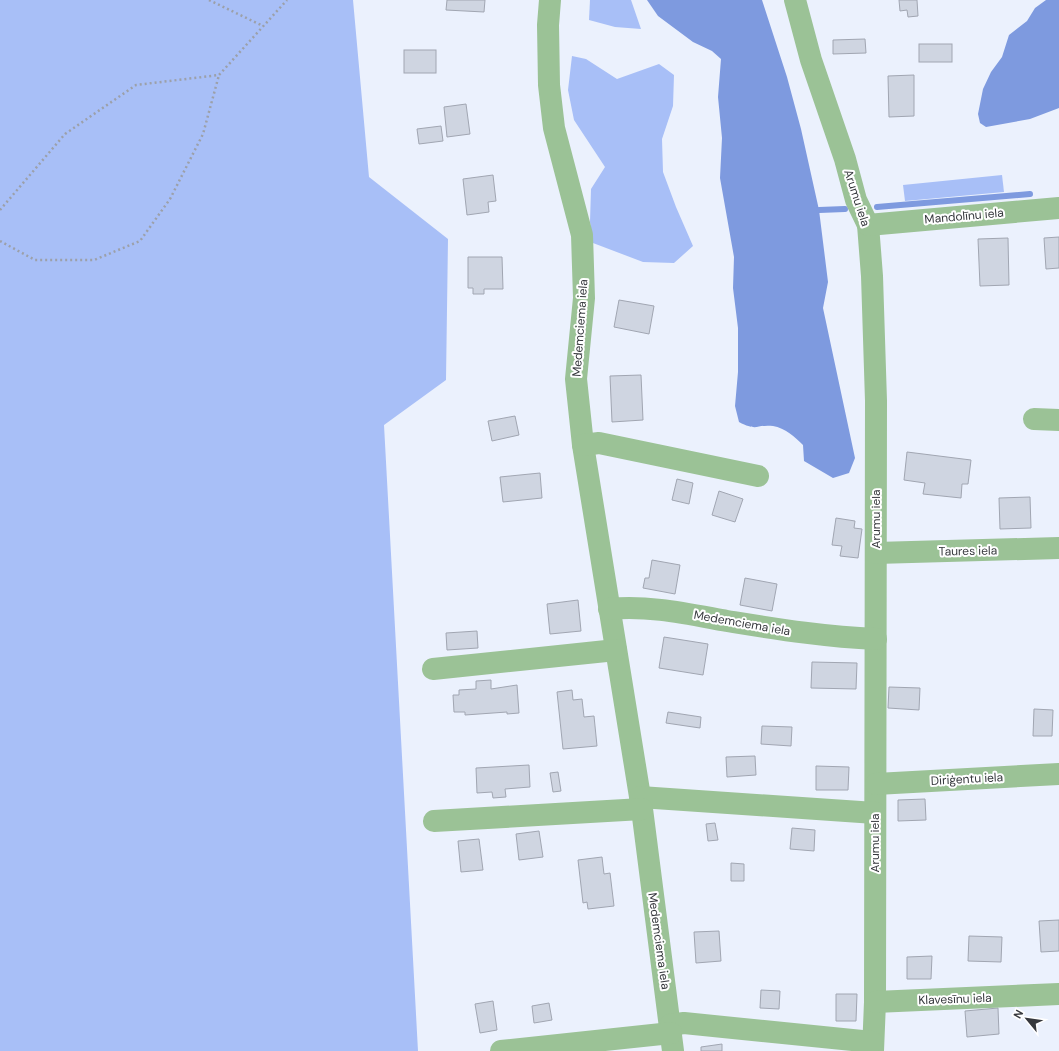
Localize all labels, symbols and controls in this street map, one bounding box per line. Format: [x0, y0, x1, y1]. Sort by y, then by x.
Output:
street label: Arumu iela [840, 167, 874, 229]
street label: Mandolīnu iela [924, 205, 1004, 227]
street label: Medemciema iela [569, 279, 591, 377]
street label: Arumu iela [868, 490, 884, 548]
street label: Taures iela [939, 542, 997, 560]
street label: Medemciema iela [692, 607, 792, 639]
street label: Diriģentu iela [930, 769, 1004, 789]
street label: Arumu iela [867, 814, 883, 872]
street label: Medemciema iela [644, 891, 674, 991]
street label: Klavesīnu iela [918, 990, 992, 1008]
north arrow [1007, 999, 1047, 1039]
text: N [1010, 1007, 1026, 1021]

